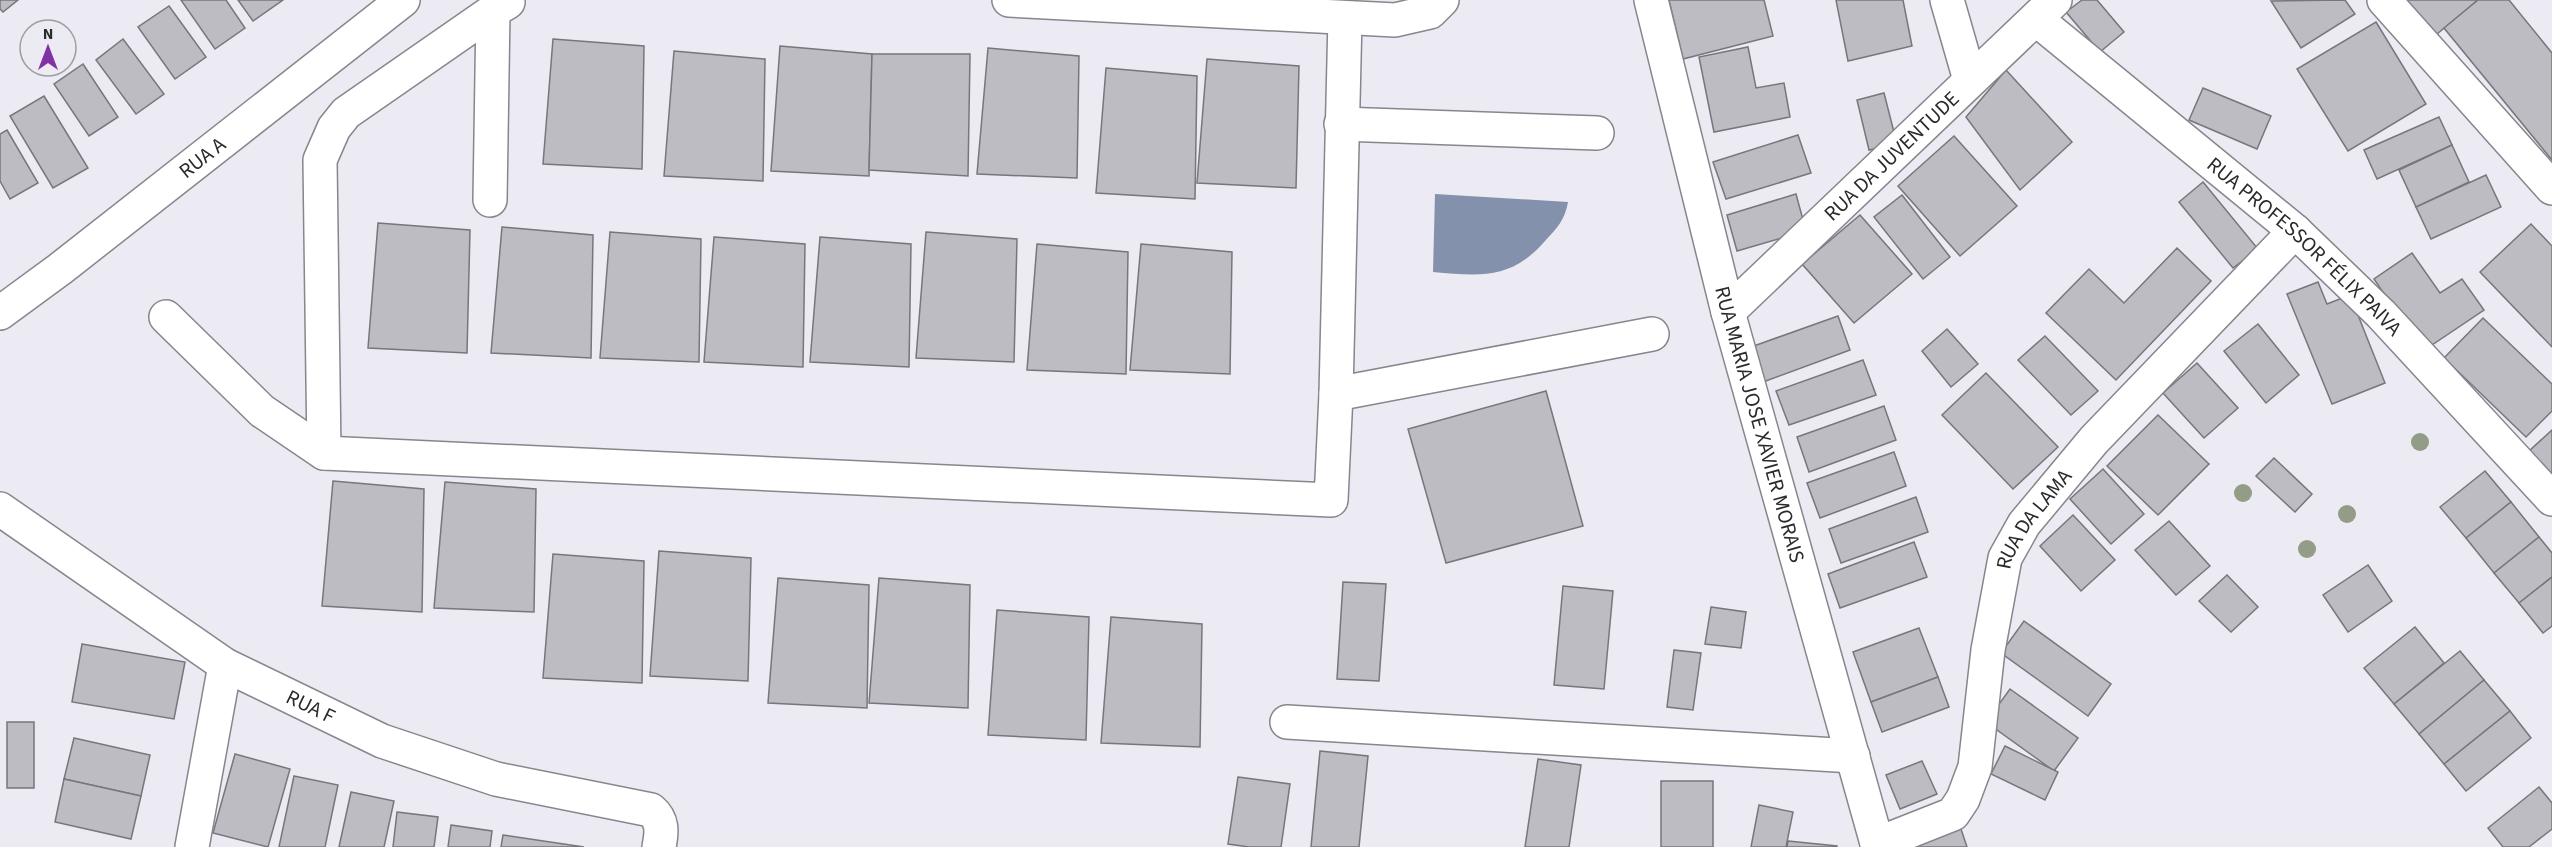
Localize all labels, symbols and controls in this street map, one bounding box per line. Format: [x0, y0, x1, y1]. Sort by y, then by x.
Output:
north arrow [18, 18, 78, 78]
text: N [43, 23, 53, 45]
street label: RUA DA JUVENTUDE [1817, 84, 1966, 228]
street label: RUA A [172, 129, 232, 185]
street label: RUA PROFESSOR FÉLIX PAIVA [2201, 150, 2409, 343]
street label: RUA MARIA JOSE XAVIER MORAIS [1707, 283, 1813, 566]
street label: RUA DA LAMA [1988, 462, 2079, 571]
street label: RUA F [281, 682, 340, 731]

